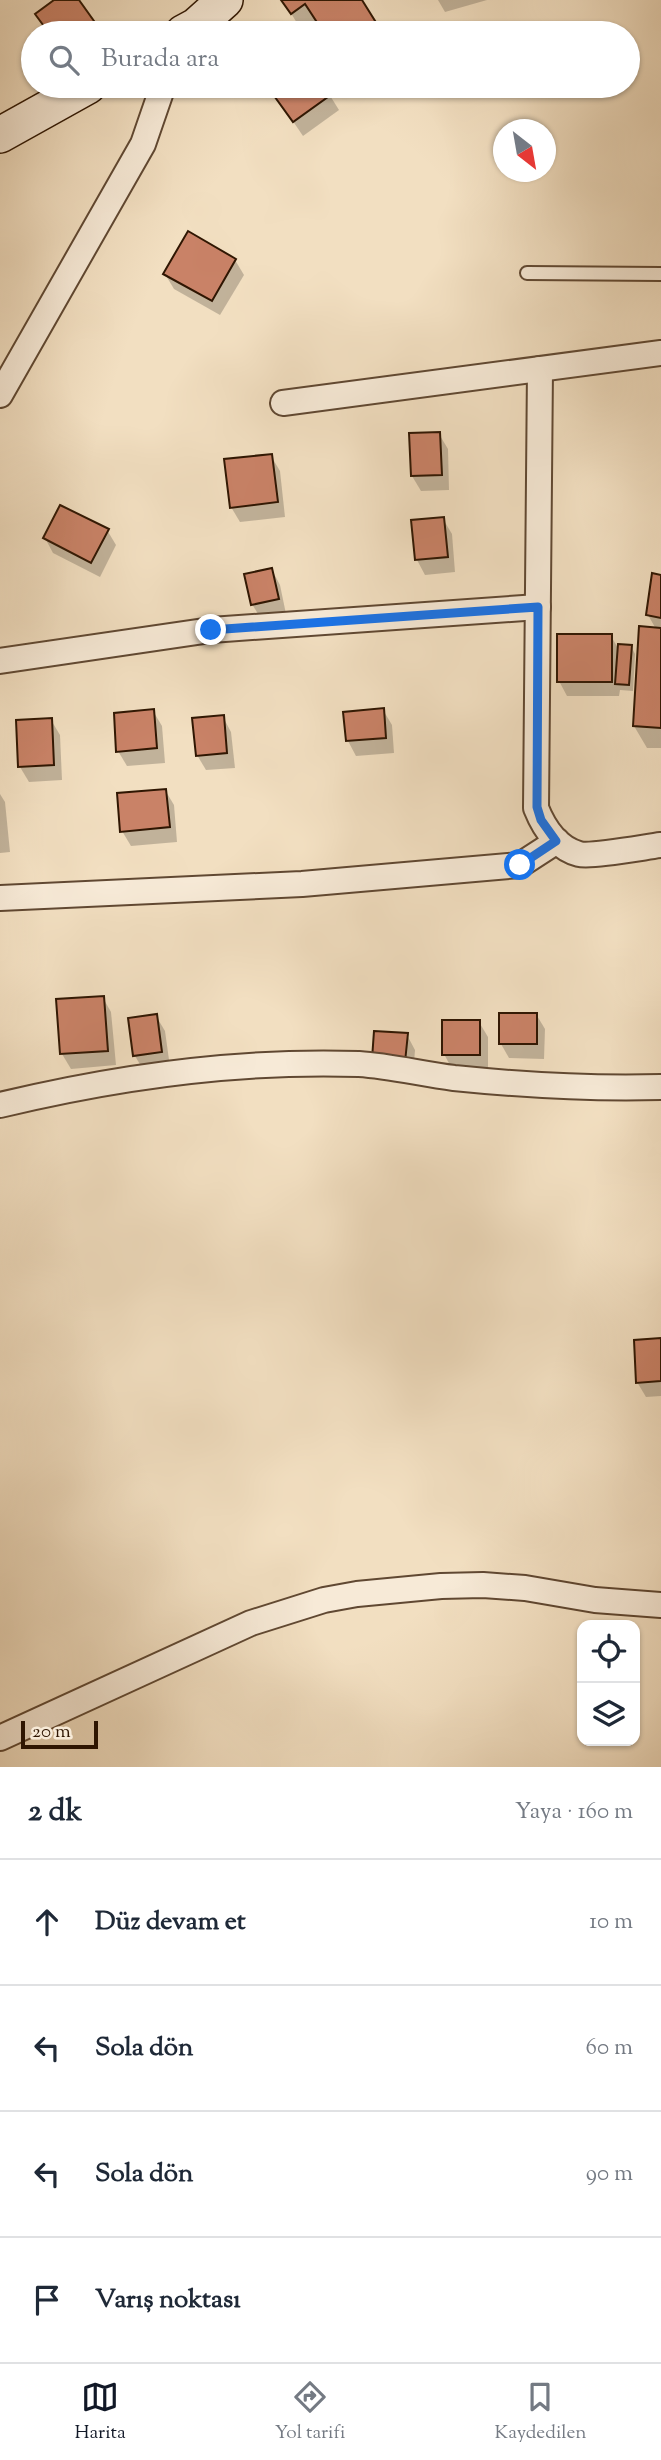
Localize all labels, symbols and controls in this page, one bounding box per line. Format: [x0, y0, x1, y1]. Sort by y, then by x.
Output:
search box [21, 21, 640, 98]
icon: search [45, 41, 83, 79]
text: Burada ara [101, 41, 219, 78]
north arrow [493, 119, 556, 182]
route end [195, 614, 226, 645]
route start [504, 849, 535, 880]
map controls [577, 1620, 640, 1746]
button: locate [577, 1620, 640, 1683]
button: layers [577, 1683, 640, 1746]
scale bar [21, 1718, 98, 1750]
text: 20 m [32, 1719, 71, 1746]
text: 2 dk [28, 1791, 82, 1834]
text: Yaya · 160 m [515, 1796, 633, 1829]
icon: ahead [28, 1903, 66, 1941]
text: Düz devam et [95, 1904, 246, 1941]
text: 10 m [589, 1906, 633, 1939]
icon: left [28, 2029, 66, 2067]
text: Sola dön [95, 2030, 193, 2067]
text: 60 m [585, 2032, 633, 2065]
icon: left [28, 2155, 66, 2193]
text: Sola dön [95, 2156, 193, 2193]
text: 90 m [586, 2158, 633, 2191]
icon: arrive [28, 2281, 66, 2319]
text: Varış noktası [95, 2282, 241, 2319]
tab: Harita [74, 2378, 126, 2447]
tab: Yol tarifi [275, 2378, 345, 2447]
tab: Kaydedilen [494, 2378, 587, 2447]

